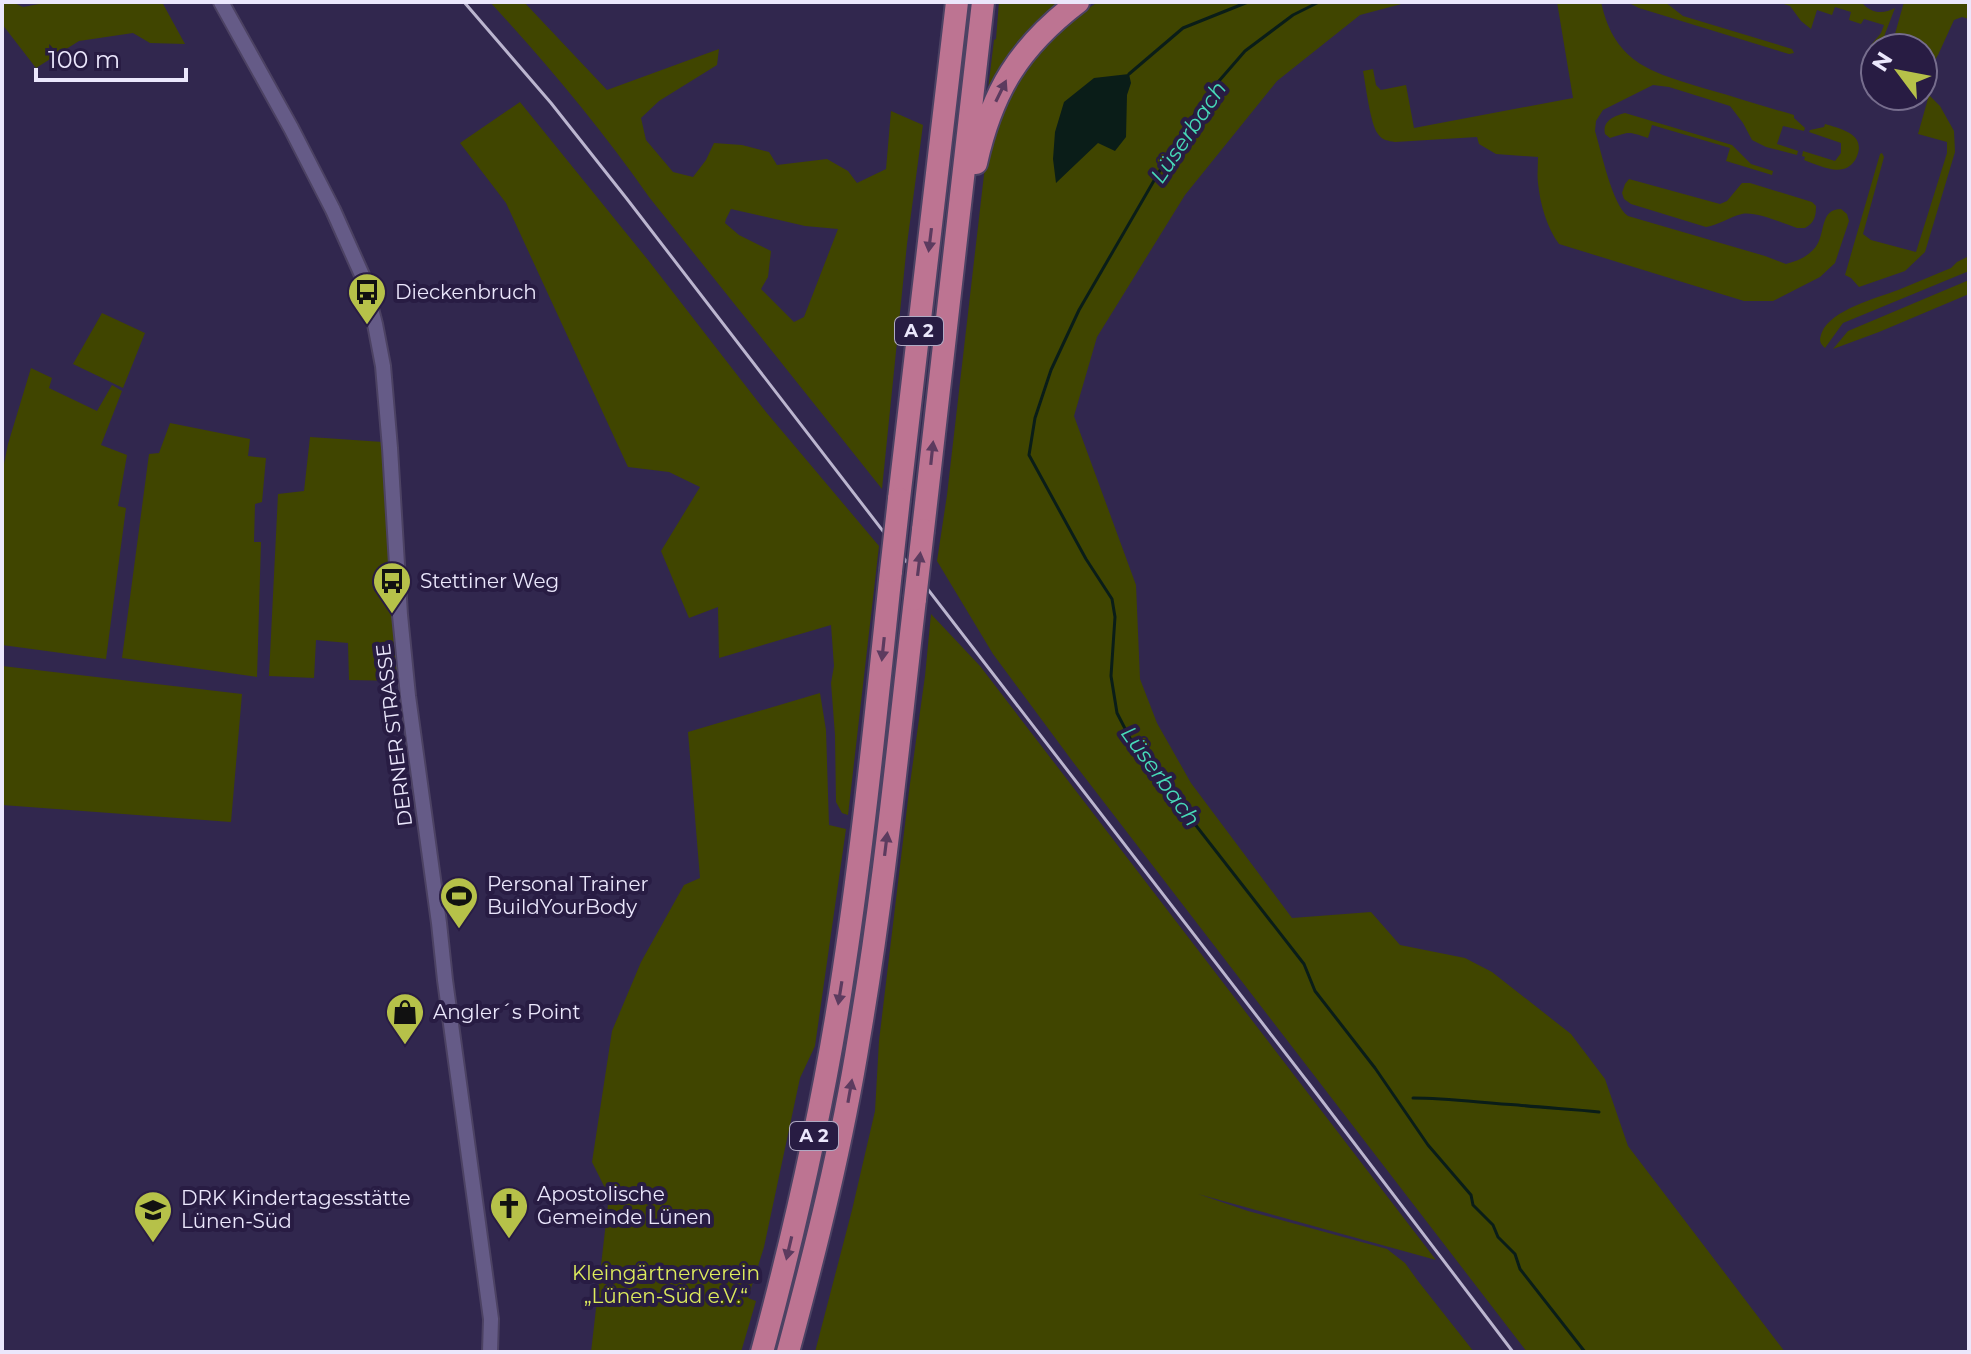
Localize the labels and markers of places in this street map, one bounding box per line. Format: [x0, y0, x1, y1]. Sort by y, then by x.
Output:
bus stop icon: Dieckenbruch [346, 271, 388, 326]
place label: Dieckenbruch [395, 280, 537, 304]
bus stop icon: Stettiner Weg [371, 560, 413, 615]
place label: Stettiner Weg [420, 569, 559, 593]
place label: Personal Trainer BuildYourBody [487, 872, 649, 919]
sports icon: Personal Trainer BuildYourBody [438, 875, 480, 930]
shop icon: Angler´s Point [384, 991, 426, 1046]
place label: Angler´s Point [433, 1000, 581, 1024]
place label: Apostolische Gemeinde Lünen [537, 1182, 712, 1229]
church icon: Apostolische Gemeinde Lünen [488, 1185, 530, 1240]
place label: DRK Kindertagesstätte Lünen-Süd [181, 1186, 411, 1233]
school or university icon: DRK Kindertagesstätte Lünen-Süd [132, 1189, 174, 1244]

